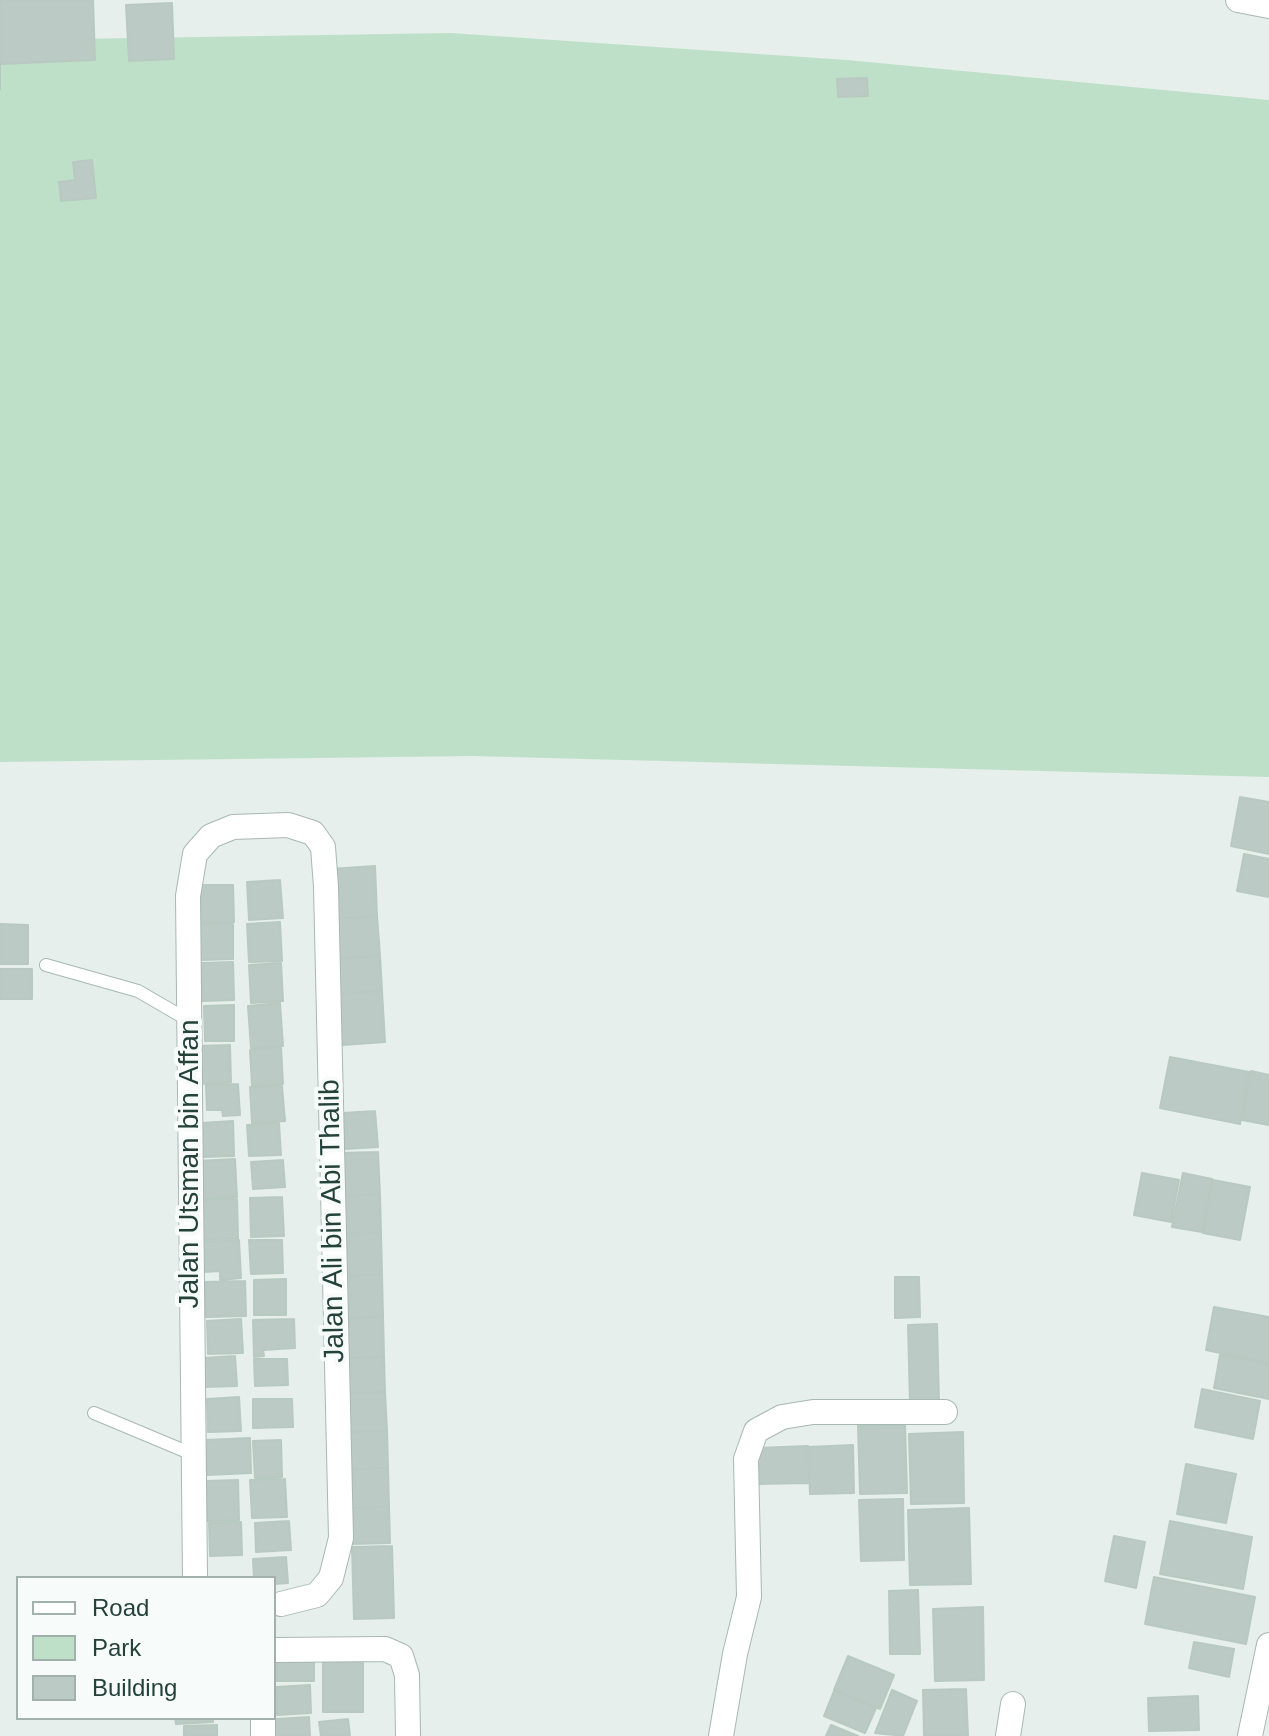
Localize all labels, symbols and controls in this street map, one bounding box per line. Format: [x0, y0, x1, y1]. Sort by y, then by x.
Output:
street label: Jalan Utsman bin Affan [173, 1020, 207, 1308]
street label: Jalan Ali bin Abi Thalib [314, 1079, 352, 1363]
legend [16, 1576, 276, 1720]
text: Road [92, 1594, 149, 1621]
text: Park [92, 1634, 141, 1661]
text: Building [92, 1674, 177, 1701]

